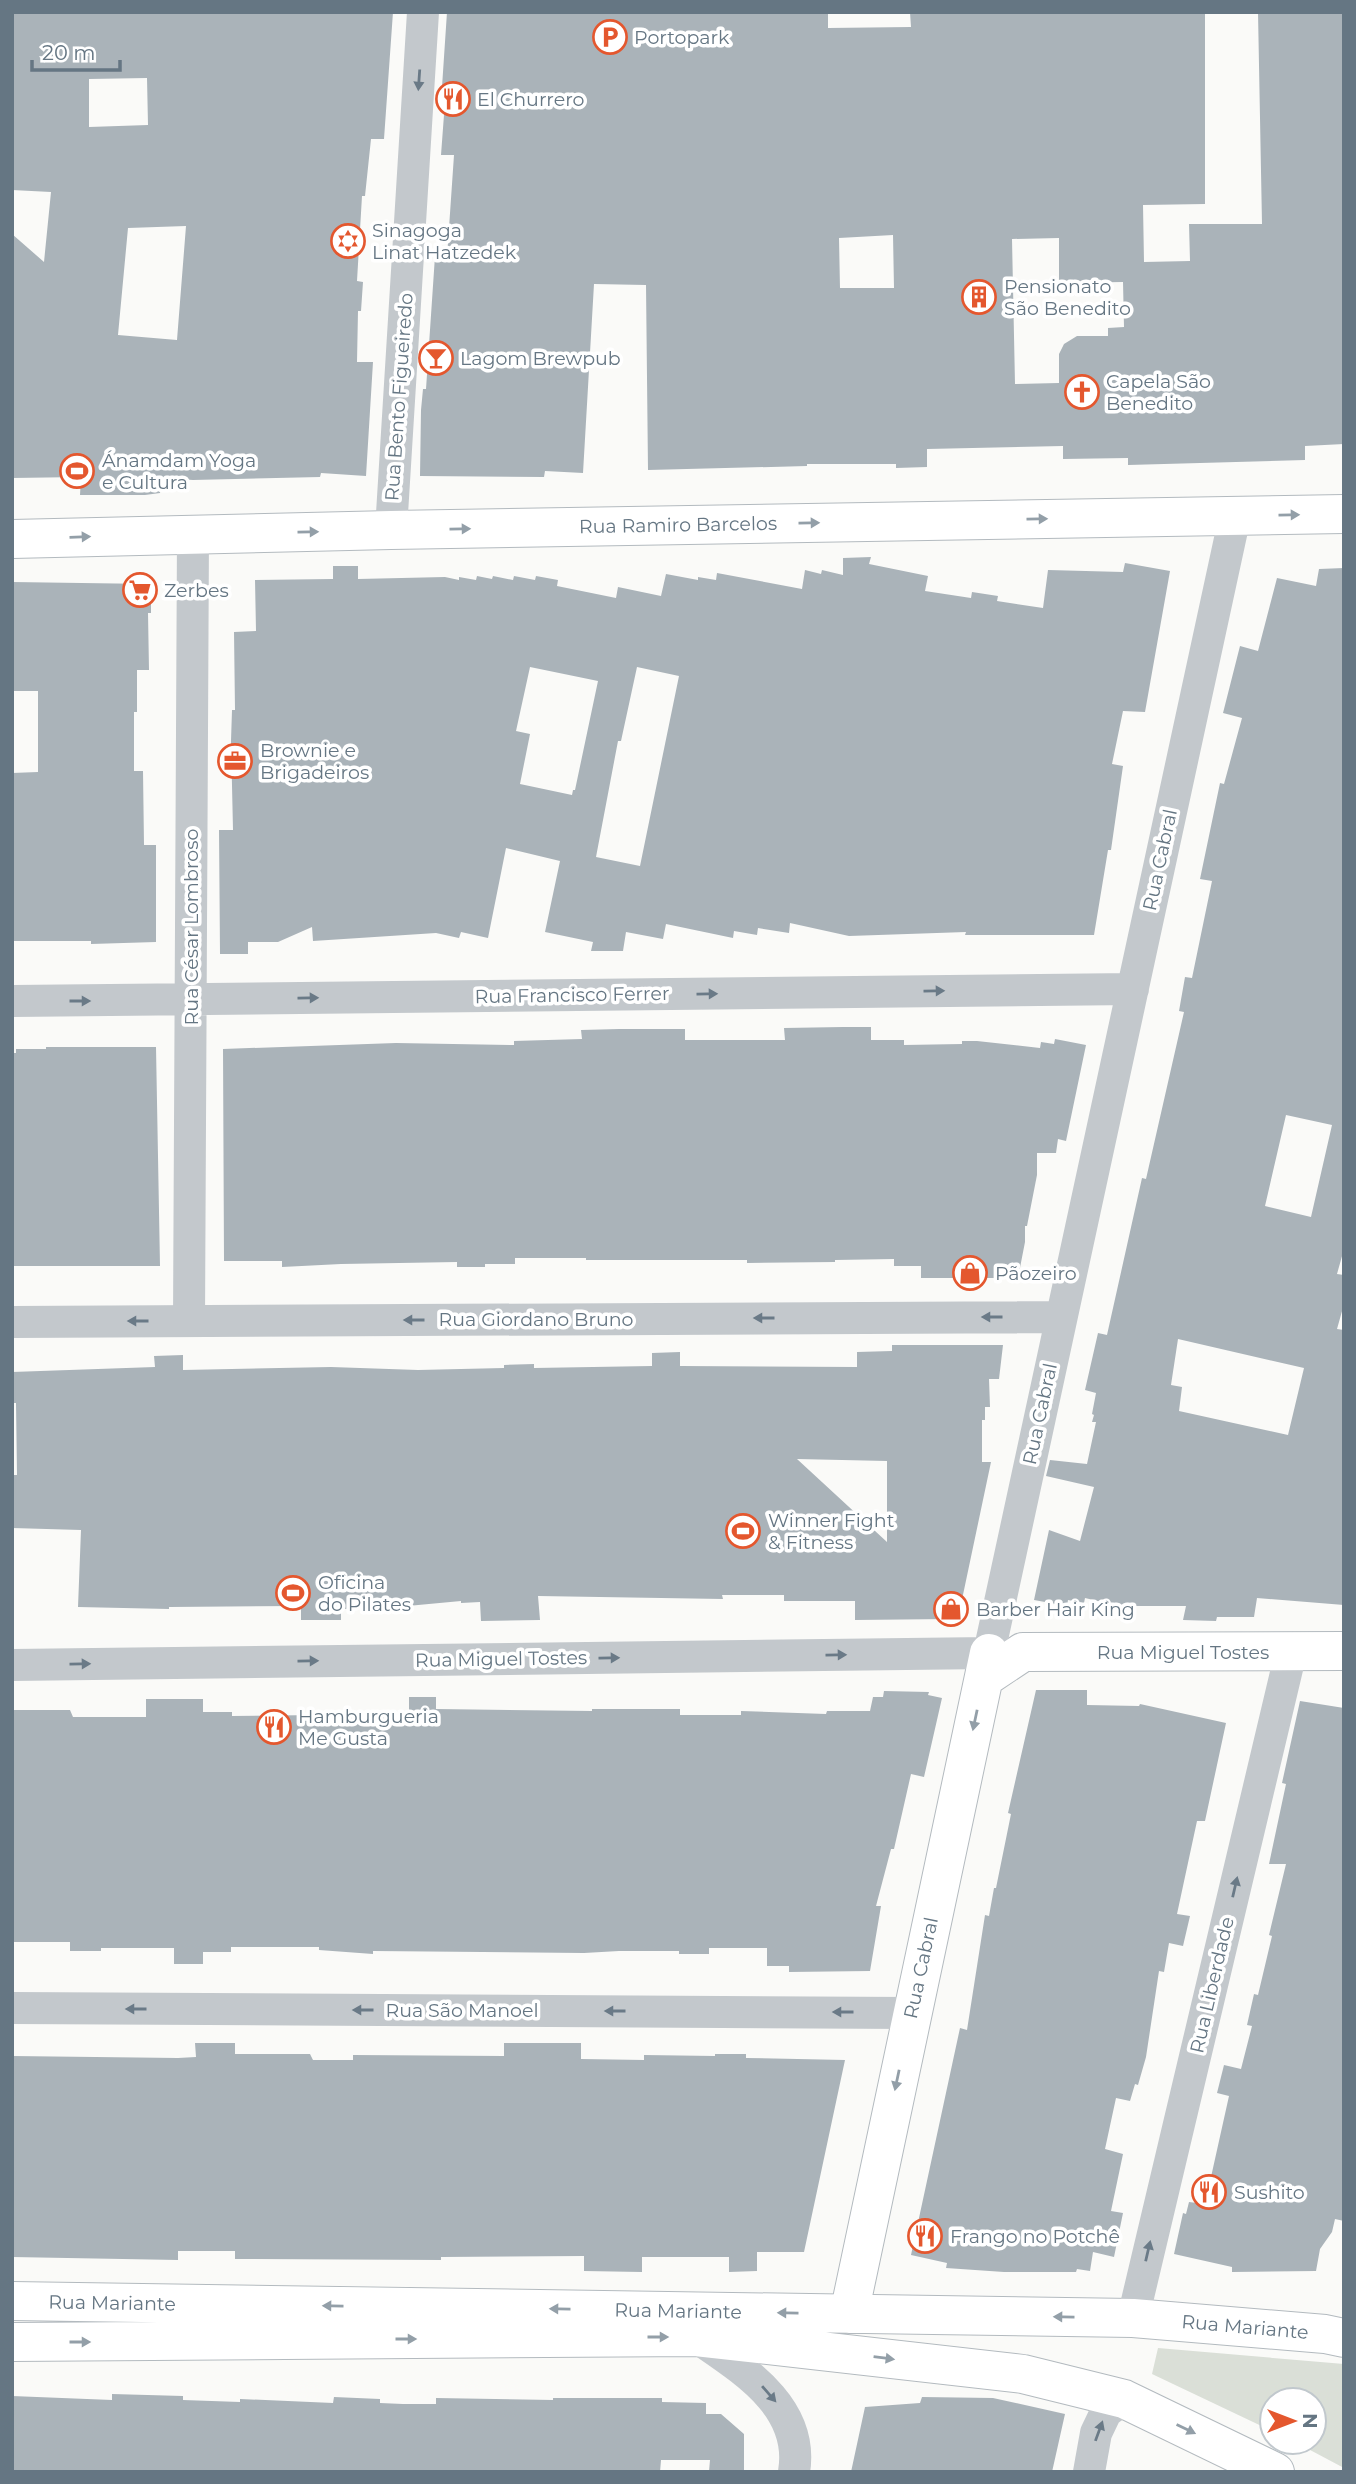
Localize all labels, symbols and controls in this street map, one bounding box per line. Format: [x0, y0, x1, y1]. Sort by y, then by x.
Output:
parking icon: Portopark [591, 18, 629, 56]
place label: Portopark [634, 26, 730, 49]
scale bar [32, 28, 119, 72]
text: 20 m [42, 40, 96, 65]
one-way arrow [413, 70, 424, 92]
restaurant icon: El Churrero [434, 80, 472, 118]
place label: El Churrero [477, 88, 585, 111]
place label: Sinagoga Linat Hatzedek [372, 219, 517, 264]
synagogue icon: Sinagoga Linat Hatzedek [329, 222, 367, 260]
place label: Pensionato São Benedito [1004, 275, 1131, 320]
building icon: Pensionato São Benedito [960, 278, 998, 316]
street label: Rua Bento Figueiredo [380, 292, 418, 502]
bar icon: Lagom Brewpub [417, 339, 455, 377]
place label: Lagom Brewpub [460, 347, 621, 370]
place label: Capela São Benedito [1106, 370, 1211, 415]
church icon: Capela São Benedito [1063, 373, 1101, 411]
place label: Ánamdam Yoga e Cultura [102, 449, 256, 494]
sports icon: Ánamdam Yoga e Cultura [58, 452, 96, 490]
one-way arrow [1278, 509, 1300, 520]
street label: Rua Ramiro Barcelos [579, 512, 777, 538]
one-way arrow [1026, 513, 1048, 525]
one-way arrow [799, 517, 821, 529]
one-way arrow [449, 523, 471, 535]
one-way arrow [297, 526, 319, 537]
one-way arrow [70, 532, 92, 543]
supermarket icon: Zerbes [121, 571, 159, 609]
place label: Zerbes [164, 579, 229, 602]
place label: Brownie e Brigadeiros [260, 739, 369, 784]
office icon: Brownie e Brigadeiros [216, 742, 254, 780]
street label: Rua Cabral [1138, 807, 1182, 913]
street label: Rua César Lombroso [180, 829, 203, 1025]
street label: Rua Francisco Ferrer [474, 982, 670, 1008]
one-way arrow [924, 985, 946, 997]
one-way arrow [696, 988, 718, 1000]
one-way arrow [297, 992, 319, 1004]
one-way arrow [70, 995, 92, 1006]
shop icon: Pãozeiro [951, 1254, 989, 1292]
place label: Pãozeiro [995, 1262, 1077, 1285]
street label: Rua Giordano Bruno [438, 1308, 634, 1331]
one-way arrow [981, 1311, 1003, 1323]
one-way arrow [753, 1312, 775, 1324]
one-way arrow [403, 1314, 425, 1326]
one-way arrow [127, 1315, 149, 1327]
street label: Rua Cabral [1018, 1361, 1062, 1467]
place label: Winner Fight & Fitness [768, 1509, 895, 1554]
sports icon: Winner Fight & Fitness [724, 1512, 762, 1550]
place label: Oficina do Pilates [318, 1571, 411, 1616]
sports icon: Oficina do Pilates [274, 1574, 312, 1612]
shop icon: Barber Hair King [932, 1590, 970, 1628]
place label: Barber Hair King [976, 1598, 1135, 1621]
street label: Rua Miguel Tostes [1097, 1641, 1269, 1664]
street label: Rua Miguel Tostes [415, 1646, 587, 1672]
one-way arrow [826, 1649, 848, 1661]
one-way arrow [598, 1652, 620, 1663]
one-way arrow [297, 1655, 319, 1667]
one-way arrow [70, 1658, 92, 1670]
place label: Hamburgueria Me Gusta [298, 1705, 439, 1750]
restaurant icon: Hamburgueria Me Gusta [255, 1708, 293, 1746]
one-way arrow [969, 1709, 980, 1731]
one-way arrow [1230, 1876, 1241, 1898]
street label: Rua Cabral [899, 1915, 943, 2021]
street label: Rua Liberdade [1185, 1915, 1239, 2055]
street label: Rua São Manoel [385, 1999, 539, 2022]
one-way arrow [125, 2003, 147, 2015]
one-way arrow [352, 2004, 374, 2016]
one-way arrow [604, 2005, 626, 2017]
one-way arrow [832, 2006, 854, 2018]
one-way arrow [892, 2069, 903, 2091]
restaurant icon: Sushito [1190, 2173, 1228, 2211]
place label: Sushito [1234, 2181, 1305, 2204]
restaurant icon: Frango no Potchê [906, 2217, 944, 2255]
place label: Frango no Potchê [950, 2225, 1120, 2248]
one-way arrow [1143, 2240, 1154, 2262]
street label: Rua Mariante [48, 2290, 176, 2316]
street label: Rua Mariante [614, 2298, 742, 2324]
one-way arrow [322, 2300, 344, 2312]
one-way arrow [549, 2304, 571, 2315]
one-way arrow [777, 2307, 799, 2318]
street label: Rua Mariante [1180, 2310, 1310, 2344]
one-way arrow [1053, 2311, 1075, 2323]
one-way arrow [647, 2331, 669, 2343]
one-way arrow [395, 2333, 417, 2345]
one-way arrow [70, 2336, 92, 2348]
one-way arrow [873, 2353, 895, 2364]
one-way arrow [761, 2385, 776, 2402]
north arrow [1258, 2386, 1328, 2456]
text: N [1298, 2413, 1321, 2429]
one-way arrow [1094, 2420, 1105, 2441]
one-way arrow [1176, 2423, 1196, 2434]

